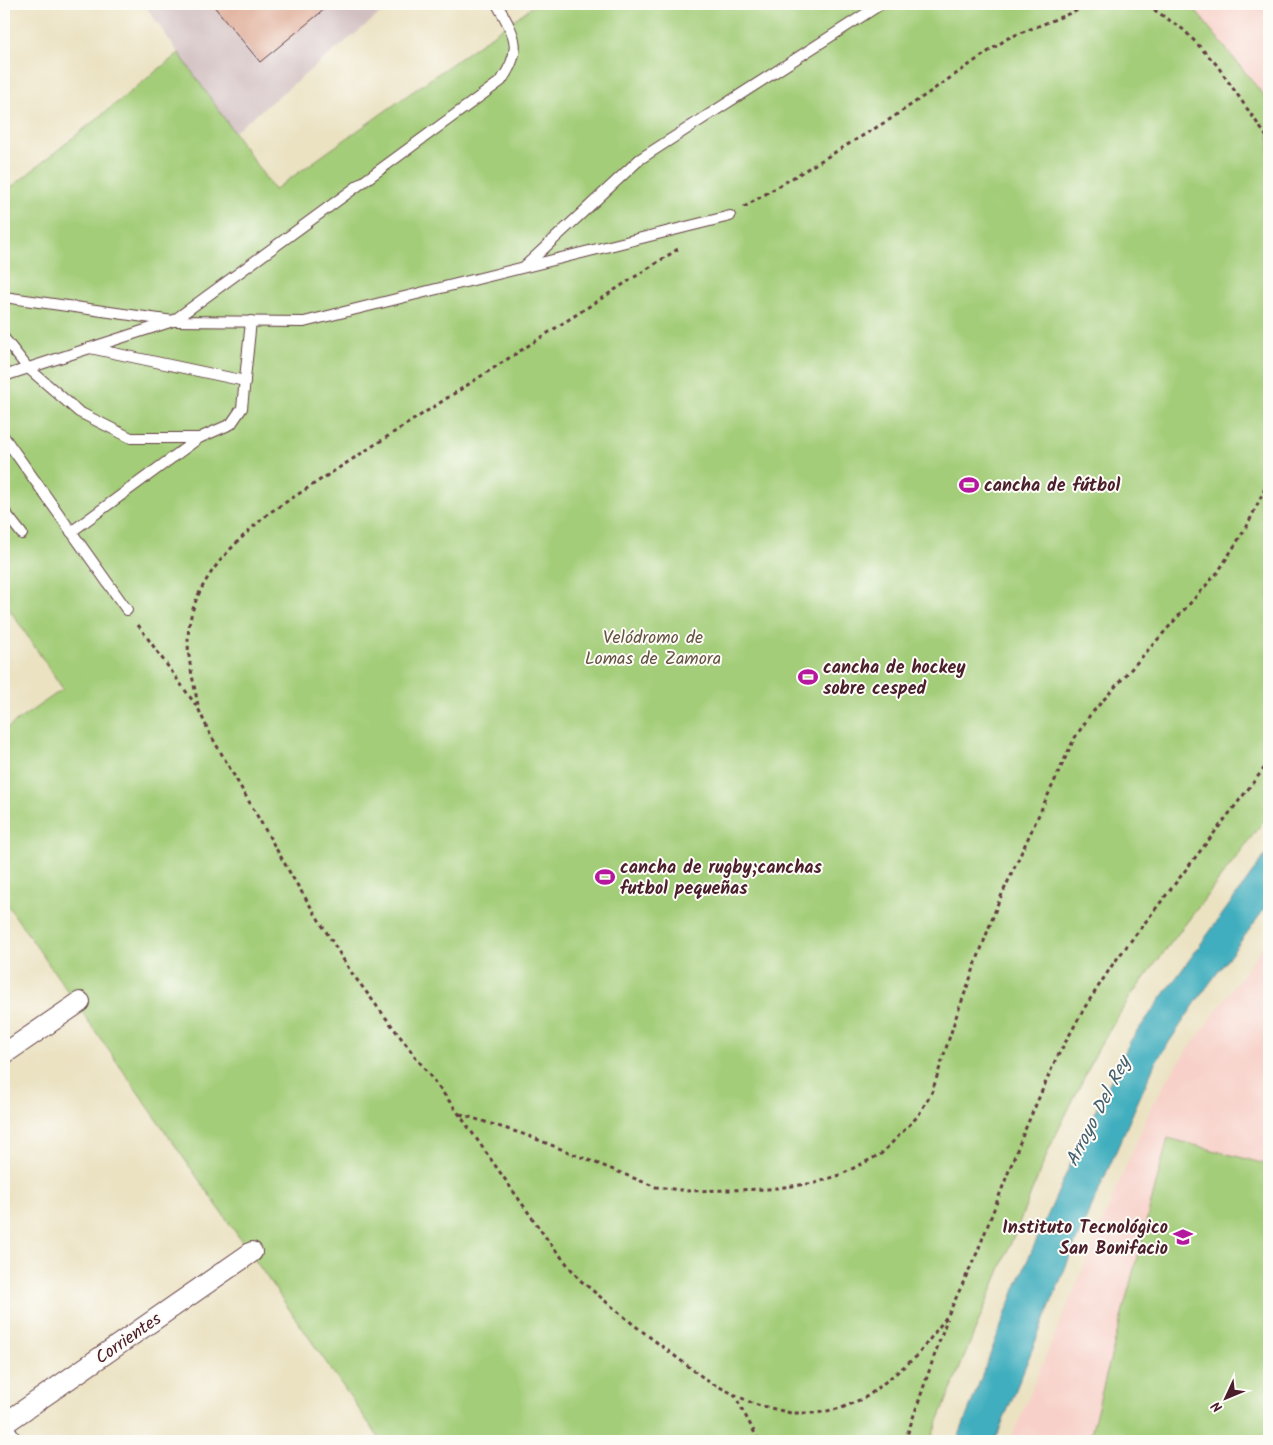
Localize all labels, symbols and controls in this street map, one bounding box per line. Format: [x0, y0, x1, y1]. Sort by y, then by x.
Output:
place label: cancha de fútbol [984, 472, 1120, 501]
sports icon: cancha de fútbol [958, 474, 980, 496]
park label: Velódromo de Lomas de Zamora [585, 624, 721, 674]
place label: cancha de hockey sobre cesped [823, 654, 966, 704]
sports icon: cancha de hockey sobre cesped [797, 666, 819, 688]
place label: cancha de rugby;canchas futbol pequeñas [620, 854, 822, 904]
sports icon: cancha de rugby;canchas futbol pequeñas [594, 866, 616, 888]
water label: Arroyo Del Rey [1058, 1049, 1141, 1172]
place label: Instituto Tecnológico San Bonifacio [1002, 1214, 1168, 1264]
school or university icon: Instituto Tecnológico San Bonifacio [1172, 1226, 1194, 1248]
street label: Corrientes [90, 1305, 168, 1373]
north arrow [1200, 1372, 1250, 1422]
text: N [1206, 1395, 1228, 1417]

